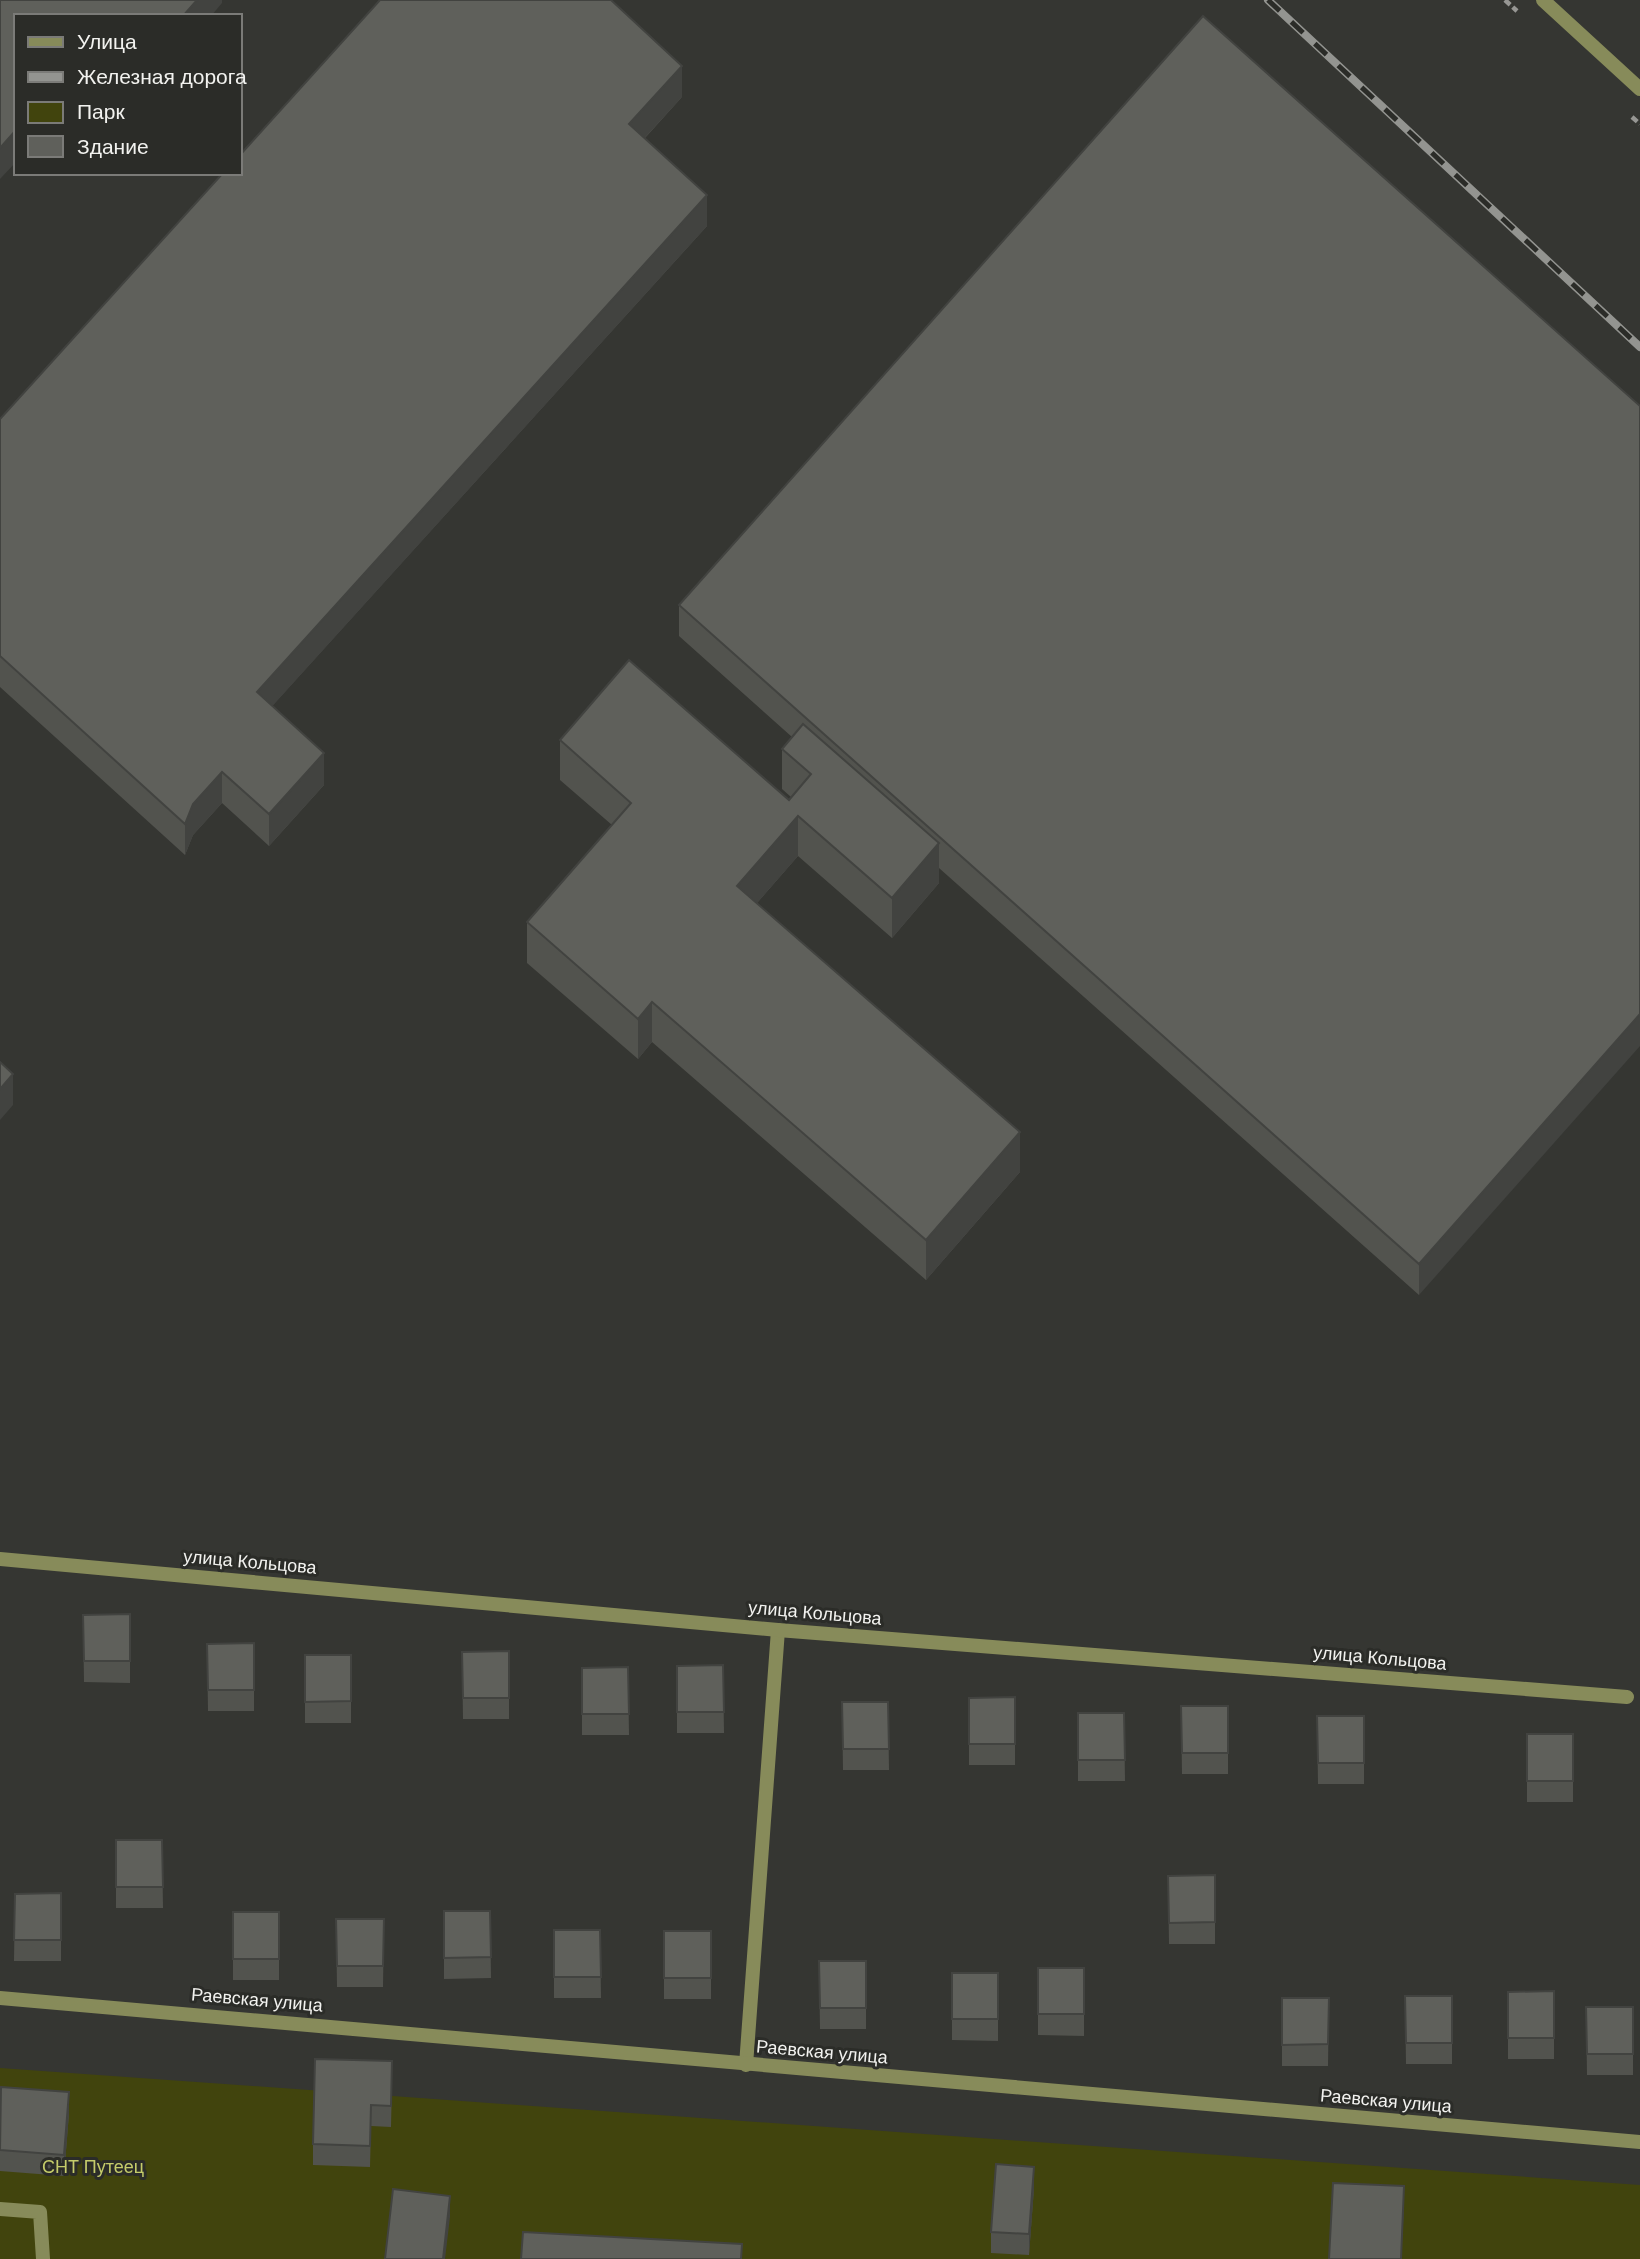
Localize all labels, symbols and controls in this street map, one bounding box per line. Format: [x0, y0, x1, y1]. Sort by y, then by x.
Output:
legend [14, 14, 242, 175]
text: Улица [77, 28, 137, 56]
text: Железная дорога [77, 63, 247, 91]
text: Парк [77, 98, 125, 126]
text: Здание [77, 133, 149, 161]
street label: улица Кольцова [182, 1544, 319, 1580]
street label: улица Кольцова [747, 1595, 884, 1631]
street label: улица Кольцова [1312, 1640, 1449, 1676]
street label: Раевская улица [190, 1982, 325, 2018]
street label: Раевская улица [755, 2034, 890, 2070]
street label: Раевская улица [1319, 2083, 1454, 2119]
park label: СНТ Путеец [42, 2155, 144, 2179]

